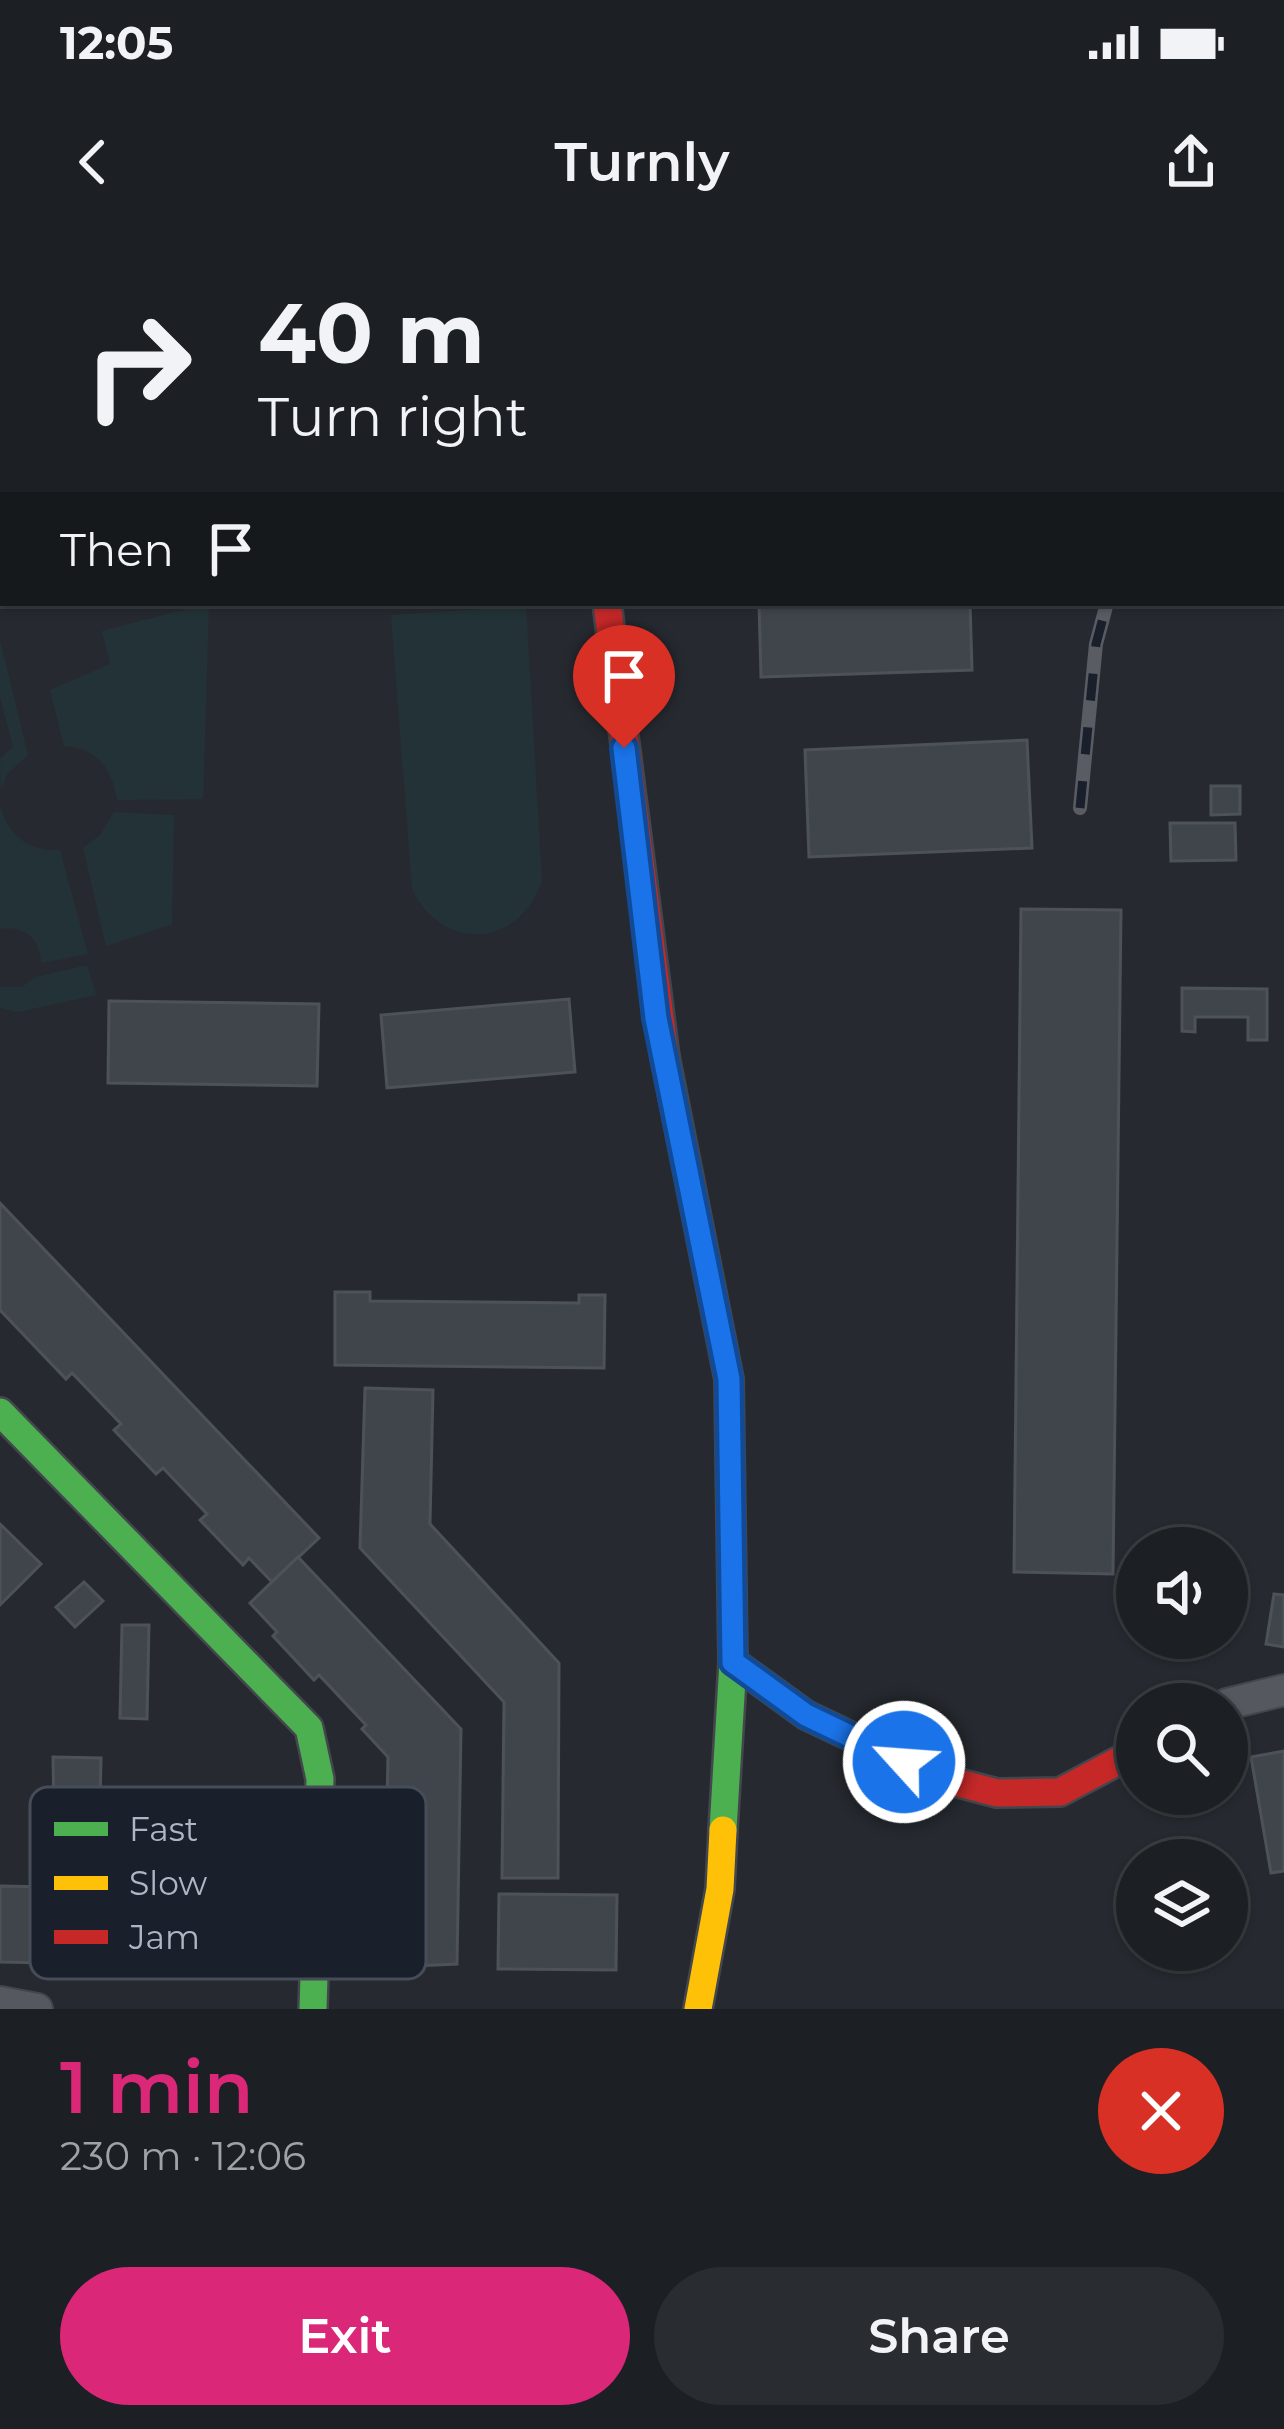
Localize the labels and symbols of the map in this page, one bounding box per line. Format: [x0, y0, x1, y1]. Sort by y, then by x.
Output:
pin [573, 625, 675, 748]
position arrow [841, 1699, 967, 1825]
legend [30, 1787, 426, 1979]
text: Fast [129, 1809, 198, 1849]
text: Slow [129, 1863, 207, 1903]
text: Jam [128, 1917, 200, 1957]

